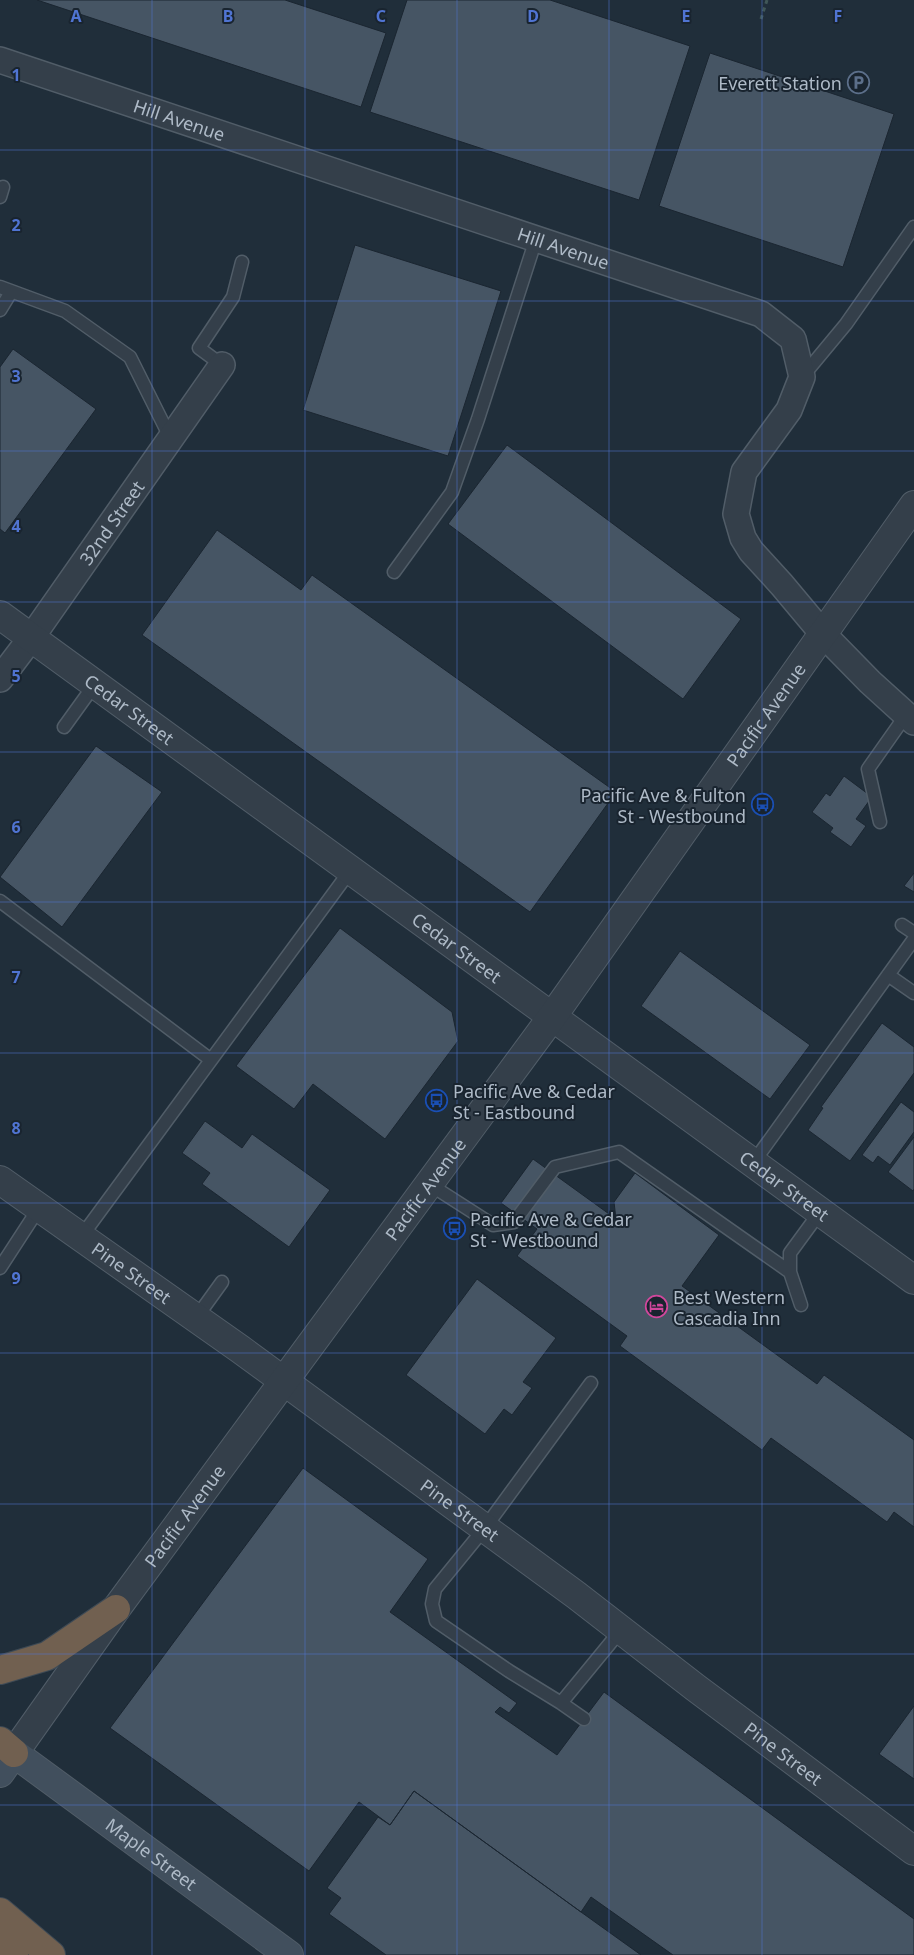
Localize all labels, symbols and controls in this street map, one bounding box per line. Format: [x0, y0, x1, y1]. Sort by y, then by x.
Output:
text: A [70, 5, 82, 27]
text: B [223, 5, 233, 27]
text: C [376, 5, 386, 27]
text: D [527, 5, 539, 27]
text: E [682, 5, 691, 27]
text: F [834, 5, 842, 27]
text: 1 [11, 64, 21, 86]
place label: Everett Station [718, 71, 842, 95]
parking icon: Everett Station [846, 71, 870, 95]
street label: Hill Avenue [130, 93, 228, 146]
text: 2 [11, 214, 21, 236]
street label: Hill Avenue [514, 222, 612, 275]
text: 3 [11, 365, 21, 387]
street label: 32nd Street [74, 475, 150, 570]
text: 4 [11, 515, 21, 537]
street label: Pacific Avenue [721, 658, 811, 771]
text: 5 [11, 665, 21, 687]
street label: Cedar Street [80, 669, 179, 750]
place label: Pacific Ave & Fulton St - Westbound [581, 783, 746, 828]
bus stop icon: Pacific Ave & Fulton St - Westbound [750, 793, 774, 817]
text: 6 [11, 816, 21, 838]
street label: Cedar Street [407, 907, 507, 988]
text: 7 [11, 966, 21, 988]
place label: Pacific Ave & Cedar St - Eastbound [453, 1079, 615, 1124]
bus stop icon: Pacific Ave & Cedar St - Eastbound [425, 1089, 449, 1113]
text: 8 [11, 1117, 21, 1139]
street label: Pacific Avenue [380, 1133, 471, 1245]
street label: Cedar Street [735, 1145, 834, 1227]
place label: Pacific Ave & Cedar St - Westbound [470, 1207, 632, 1252]
bus stop icon: Pacific Ave & Cedar St - Westbound [442, 1217, 466, 1241]
street label: Pine Street [87, 1236, 176, 1309]
text: 9 [11, 1267, 21, 1289]
place label: Best Western Cascadia Inn [673, 1285, 785, 1330]
hotel icon: Best Western Cascadia Inn [645, 1295, 669, 1319]
street label: Pacific Avenue [139, 1460, 230, 1572]
street label: Pine Street [416, 1473, 504, 1547]
street label: Pine Street [740, 1716, 828, 1791]
street label: Maple Street [101, 1813, 202, 1896]

